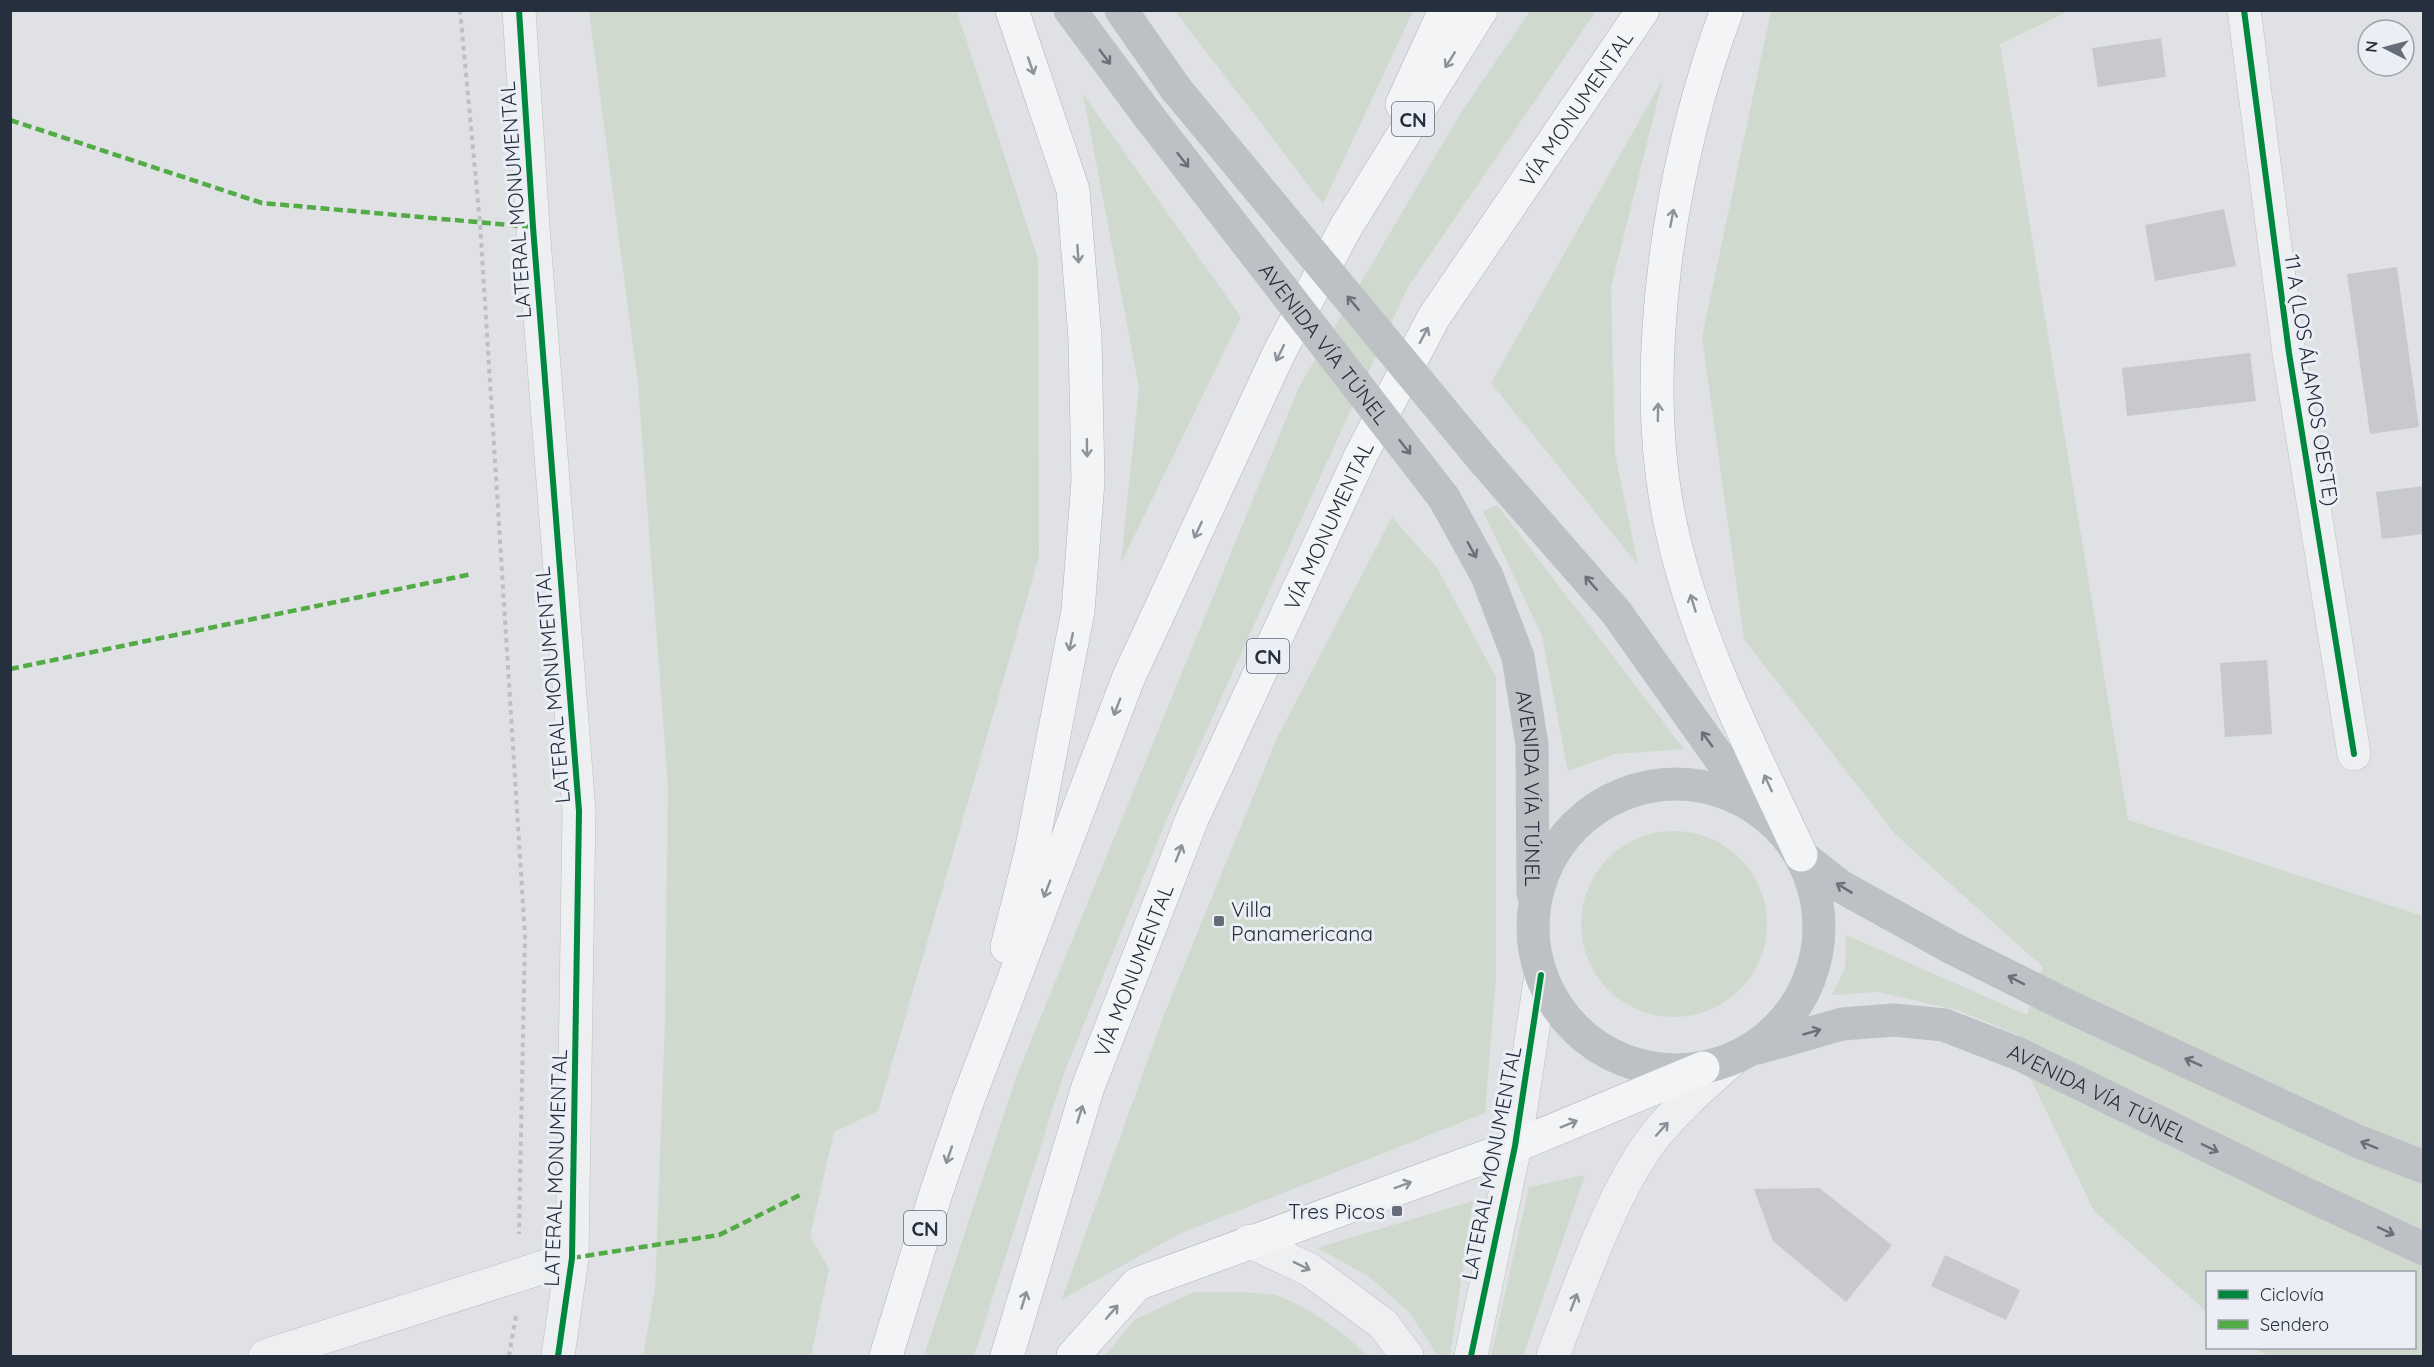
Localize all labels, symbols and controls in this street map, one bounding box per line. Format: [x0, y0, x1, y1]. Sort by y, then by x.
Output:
north arrow [2356, 18, 2416, 78]
street label: VÍA MONUMENTAL [1514, 25, 1638, 192]
text: N [2361, 40, 2382, 53]
one-way arrow [1099, 49, 1111, 65]
one-way arrow [1443, 51, 1455, 68]
one-way arrow [1026, 56, 1037, 75]
street label: LATERAL MONUMENTAL [494, 81, 536, 319]
road number: CN [1392, 102, 1434, 136]
one-way arrow [1176, 152, 1189, 168]
one-way arrow [1667, 209, 1678, 228]
one-way arrow [1073, 243, 1084, 263]
street label: 11 A (LOS ÁLAMOS OESTE) [2279, 252, 2345, 508]
street label: AVENIDA VÍA TÚNEL [1254, 257, 1395, 429]
one-way arrow [1347, 295, 1360, 311]
one-way arrow [1419, 327, 1430, 345]
one-way arrow [1273, 343, 1285, 361]
one-way arrow [1652, 403, 1664, 423]
street label: VÍA MONUMENTAL [1278, 437, 1379, 614]
one-way arrow [1082, 438, 1093, 458]
one-way arrow [1398, 439, 1411, 455]
one-way arrow [1191, 520, 1203, 538]
one-way arrow [1467, 540, 1478, 558]
street label: LATERAL MONUMENTAL [529, 566, 575, 804]
one-way arrow [1584, 576, 1598, 591]
one-way arrow [1687, 594, 1698, 613]
one-way arrow [1065, 632, 1076, 651]
road number: CN [1247, 639, 1289, 673]
street label: AVENIDA VÍA TÚNEL [1510, 688, 1546, 887]
one-way arrow [1111, 698, 1122, 716]
one-way arrow [1701, 732, 1713, 748]
one-way arrow [1761, 774, 1773, 792]
one-way arrow [1174, 844, 1185, 863]
one-way arrow [1041, 880, 1052, 898]
street label: VÍA MONUMENTAL [1088, 880, 1179, 1061]
one-way arrow [1836, 882, 1853, 894]
place label: Villa Panamericana [1231, 896, 1373, 946]
marker: Villa Panamericana [1212, 914, 1226, 928]
one-way arrow [2008, 974, 2025, 986]
one-way arrow [1803, 1026, 1822, 1037]
street label: AVENIDA VÍA TÚNEL [2004, 1038, 2192, 1147]
street label: LATERAL MONUMENTAL [1456, 1044, 1526, 1282]
street label: LATERAL MONUMENTAL [538, 1049, 572, 1287]
one-way arrow [2184, 1056, 2202, 1068]
one-way arrow [1075, 1105, 1086, 1124]
one-way arrow [1559, 1118, 1578, 1129]
one-way arrow [1655, 1122, 1669, 1137]
one-way arrow [2360, 1139, 2379, 1150]
one-way arrow [2200, 1142, 2218, 1154]
one-way arrow [943, 1146, 954, 1164]
one-way arrow [1393, 1179, 1412, 1190]
place label: Tres Picos [1288, 1198, 1385, 1224]
marker: Tres Picos [1390, 1204, 1404, 1218]
road number: CN [904, 1211, 946, 1245]
one-way arrow [2376, 1226, 2394, 1238]
one-way arrow [1292, 1261, 1310, 1273]
legend [2206, 1271, 2416, 1349]
text: Ciclovía [2260, 1283, 2324, 1306]
one-way arrow [1019, 1291, 1030, 1310]
one-way arrow [1569, 1293, 1580, 1312]
one-way arrow [1105, 1305, 1119, 1320]
text: Sendero [2260, 1313, 2329, 1336]

